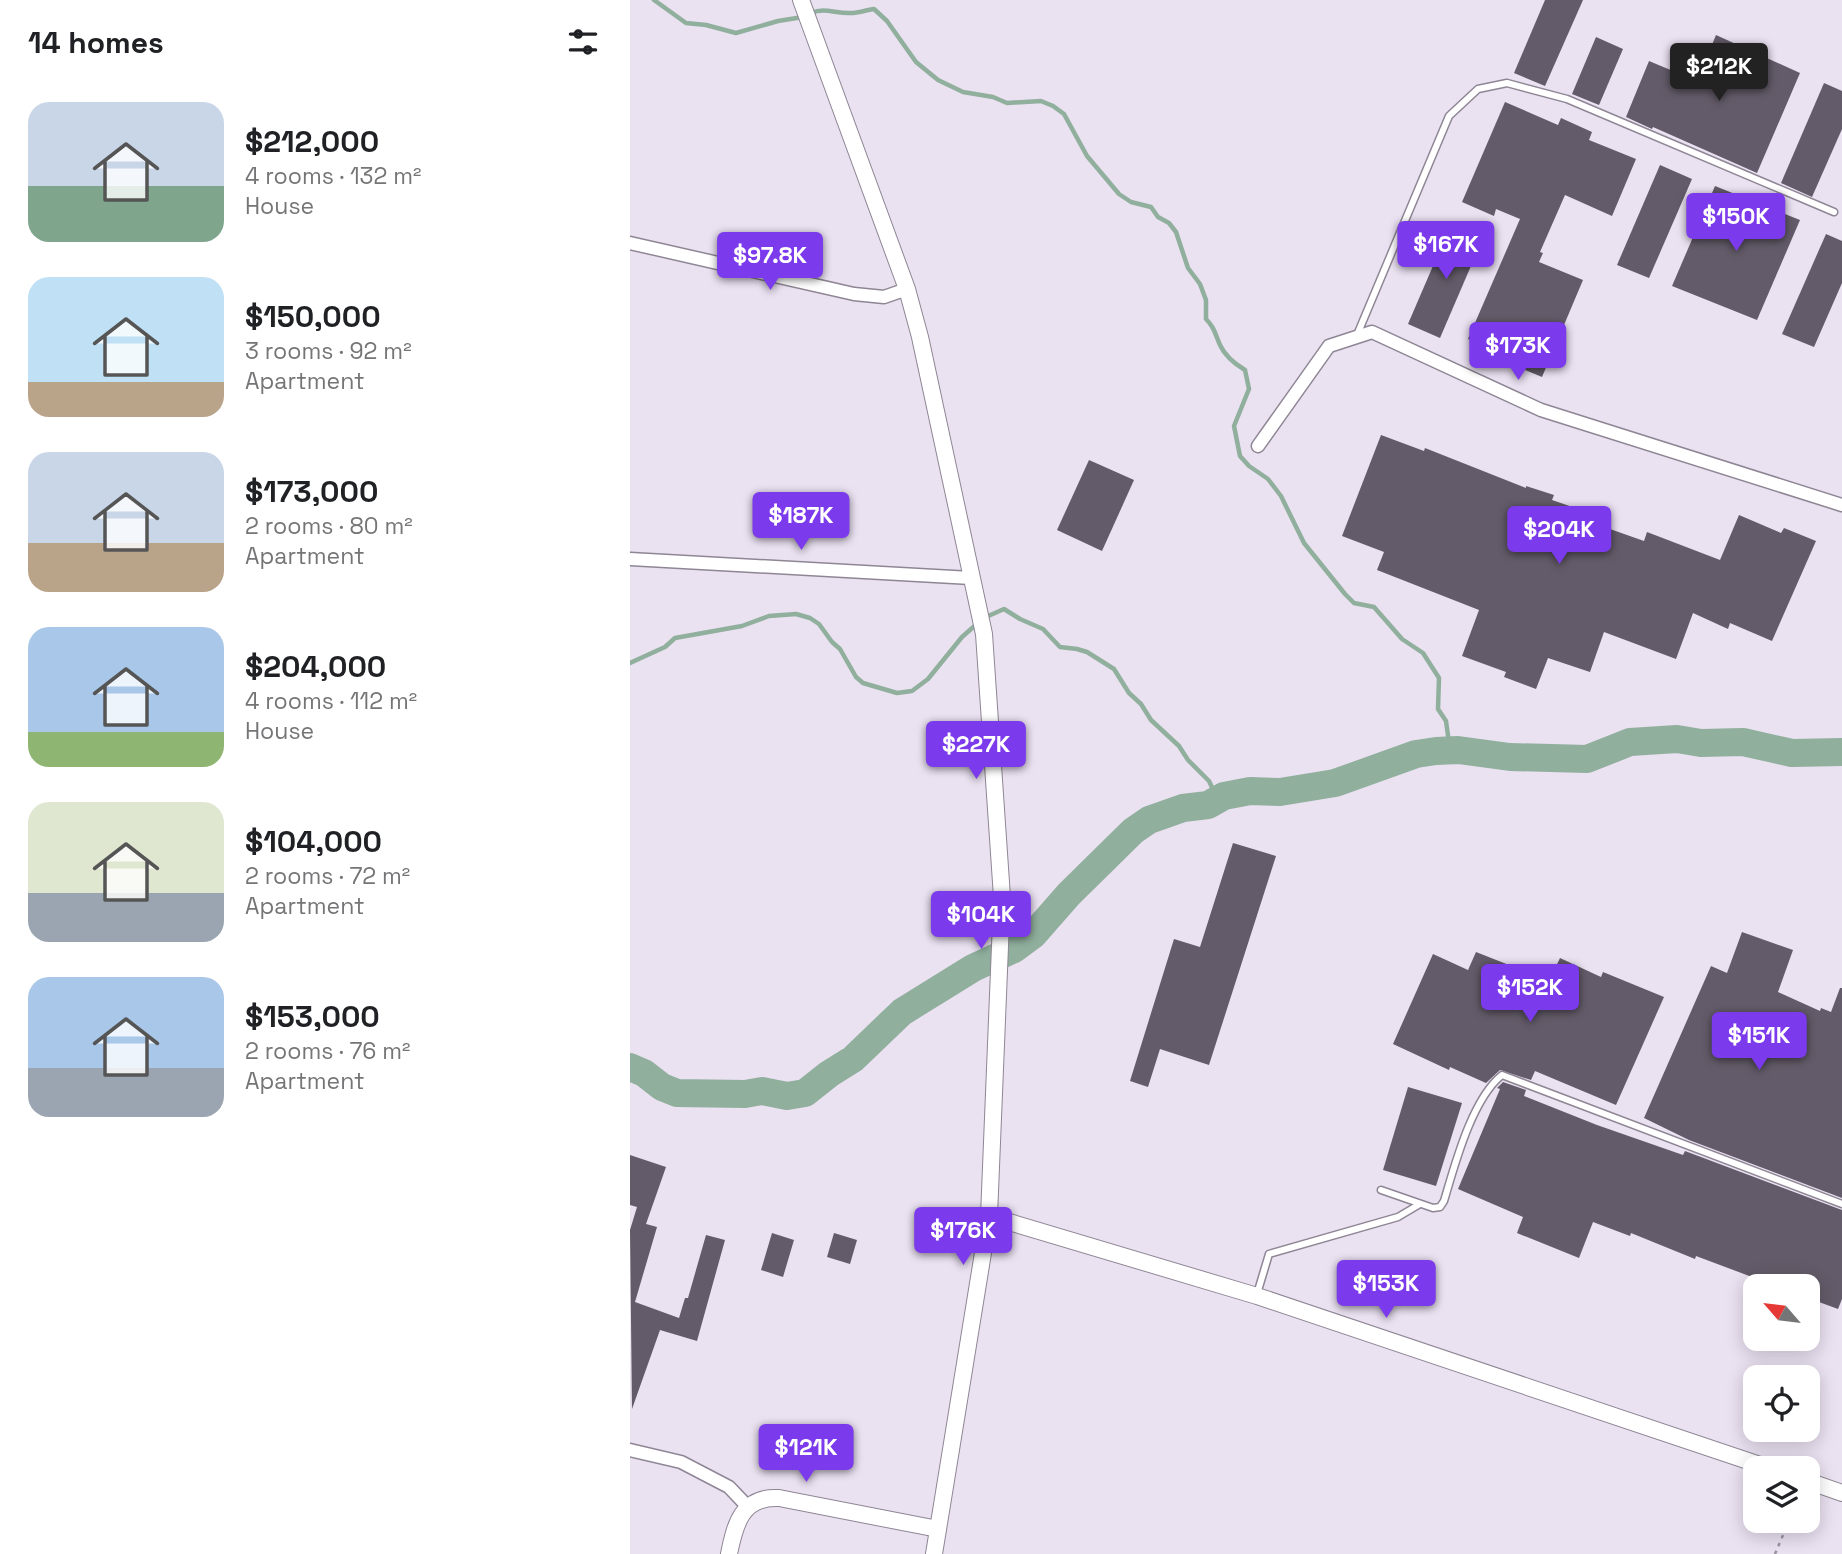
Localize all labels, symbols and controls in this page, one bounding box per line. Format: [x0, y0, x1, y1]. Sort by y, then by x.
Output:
text: 14 homes [28, 23, 164, 62]
icon: filters [564, 23, 602, 61]
pin: $212K [1670, 43, 1768, 103]
text: $212K [1686, 51, 1752, 81]
text: $212,000 [245, 122, 379, 161]
icon: home [84, 130, 168, 214]
text: 4 rooms · 132 m² [245, 161, 421, 191]
text: House [245, 191, 314, 221]
pin: $150K [1687, 194, 1785, 253]
text: $150K [1702, 201, 1770, 231]
pin: $167K [1397, 222, 1495, 281]
text: $167K [1413, 229, 1479, 259]
pin: $97.8K [713, 232, 827, 292]
text: $97.8K [733, 240, 807, 270]
text: $150,000 [245, 297, 381, 336]
icon: home [84, 305, 168, 389]
pin: $173K [1469, 322, 1567, 382]
text: $173K [1485, 330, 1551, 360]
text: 3 rooms · 92 m² [245, 336, 412, 366]
text: Apartment [245, 366, 365, 396]
text: $173,000 [245, 472, 378, 511]
icon: home [84, 480, 168, 564]
pin: $187K [752, 492, 850, 552]
text: $187K [768, 500, 834, 530]
pin: $204K [1510, 506, 1608, 566]
text: 2 rooms · 80 m² [245, 511, 413, 541]
text: $204K [1523, 514, 1595, 544]
text: Apartment [245, 541, 365, 571]
text: $204,000 [245, 647, 386, 686]
icon: home [84, 655, 168, 739]
text: 4 rooms · 112 m² [245, 686, 417, 716]
text: House [245, 716, 314, 746]
pin: $227K [927, 722, 1025, 781]
text: $227K [942, 729, 1010, 759]
text: $104,000 [245, 822, 382, 861]
icon: home [84, 830, 168, 914]
text: 2 rooms · 72 m² [245, 861, 410, 891]
text: Apartment [245, 891, 365, 921]
pin: $104K [932, 892, 1030, 951]
text: $104K [947, 899, 1015, 929]
pin: $152K [1481, 964, 1579, 1024]
text: $152K [1497, 972, 1563, 1002]
text: $153,000 [245, 997, 380, 1036]
icon: home [84, 1005, 168, 1089]
pin: $151K [1710, 1012, 1808, 1072]
text: $151K [1728, 1020, 1790, 1050]
text: 2 rooms · 76 m² [245, 1036, 410, 1066]
text: Apartment [245, 1066, 365, 1096]
pin: $176K [914, 1208, 1012, 1267]
text: $176K [930, 1215, 996, 1245]
pin: $153K [1337, 1260, 1435, 1320]
text: $153K [1353, 1268, 1419, 1298]
north arrow [1743, 1274, 1820, 1351]
map controls [1743, 1274, 1820, 1533]
button: locate [1743, 1365, 1820, 1442]
pin: $121K [757, 1424, 855, 1484]
text: $121K [775, 1432, 837, 1462]
button: layers [1743, 1456, 1820, 1533]

